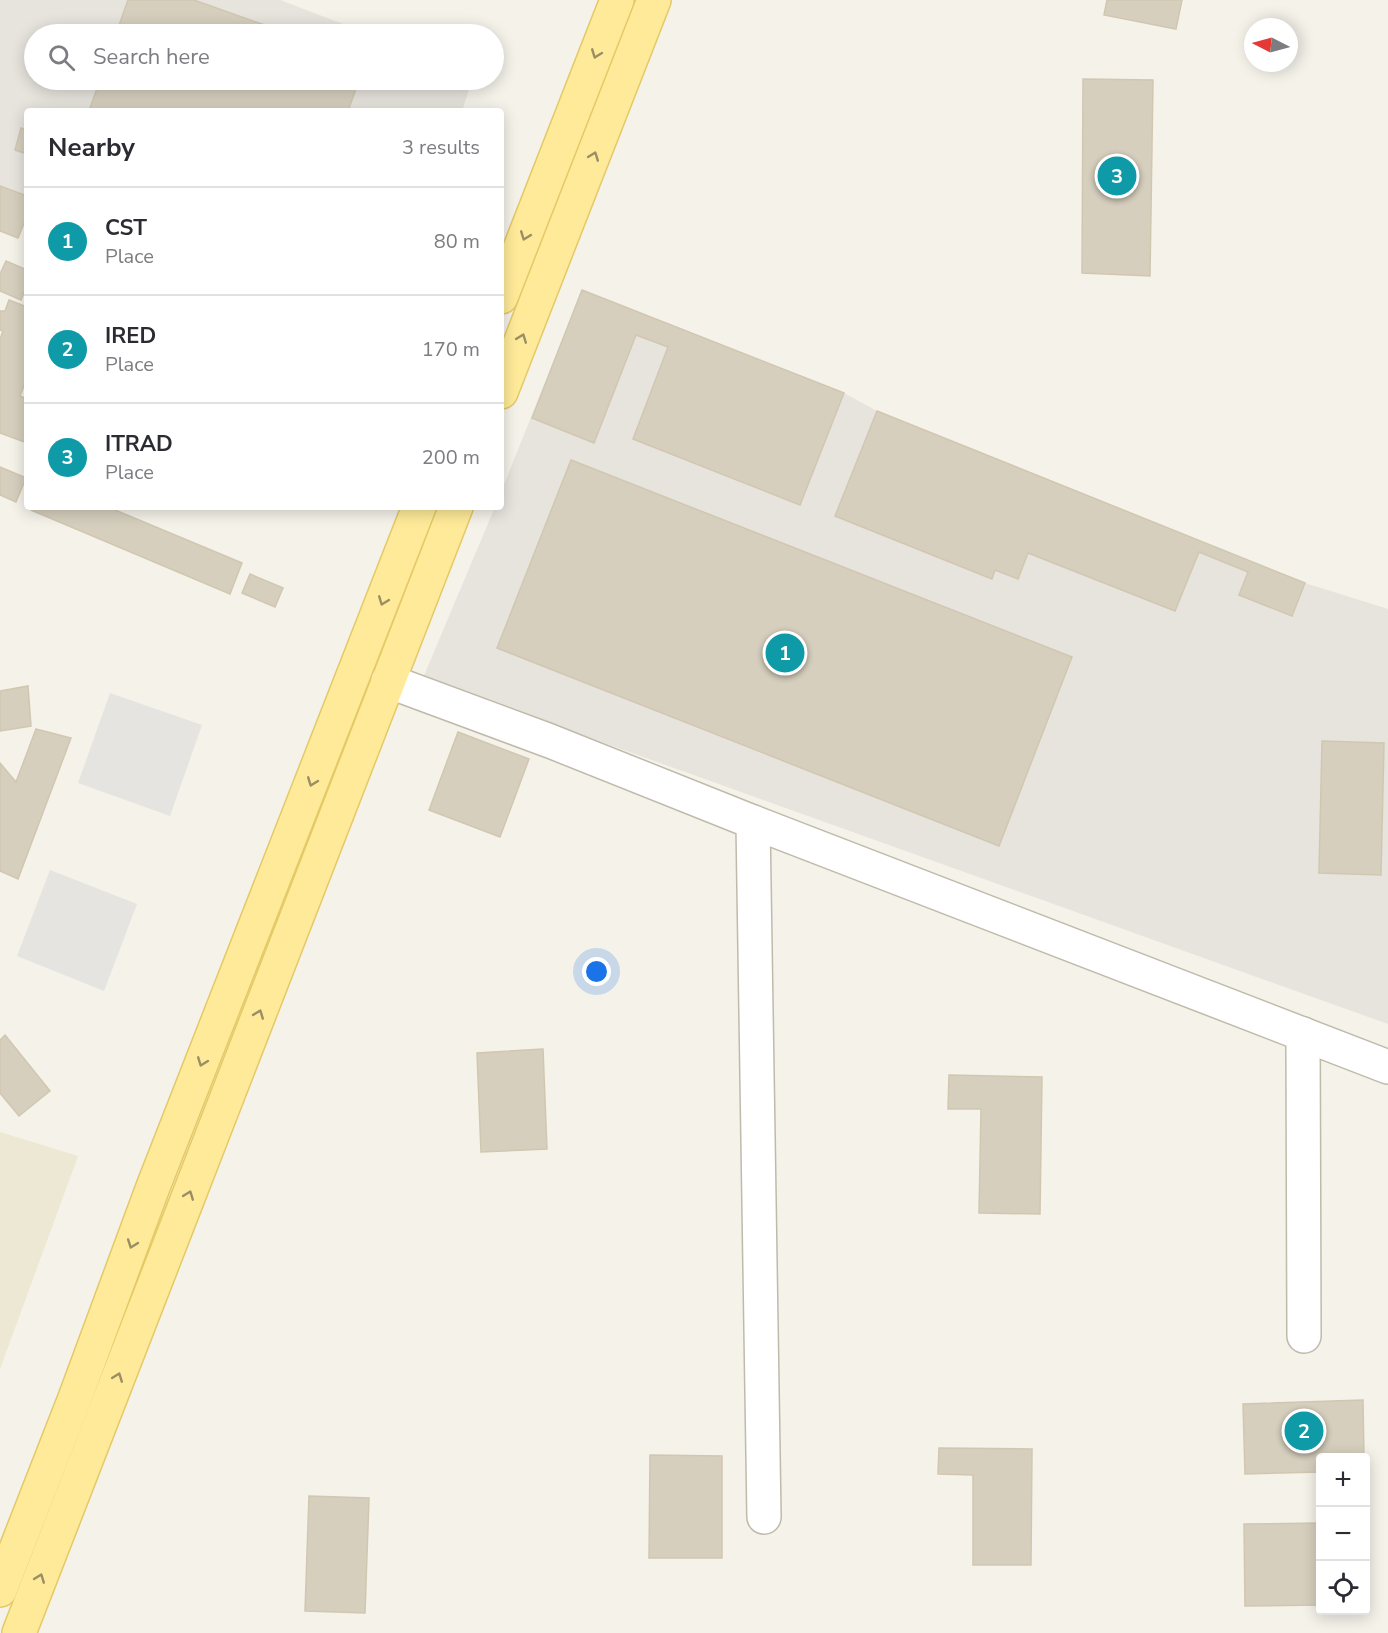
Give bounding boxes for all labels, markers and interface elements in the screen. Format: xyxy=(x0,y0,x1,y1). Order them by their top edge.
north arrow xyxy=(1244,18,1298,72)
search box xyxy=(24,24,504,90)
icon: search xyxy=(45,41,78,74)
text: Search here xyxy=(93,42,210,72)
one-way arrow xyxy=(591,48,603,59)
text: Nearby xyxy=(48,130,135,165)
text: 3 results xyxy=(402,134,480,161)
one-way arrow xyxy=(587,152,599,163)
pin: 3 xyxy=(1098,154,1136,198)
text: CST xyxy=(105,213,147,243)
text: 1 xyxy=(62,228,74,255)
text: 80 m xyxy=(434,228,480,255)
one-way arrow xyxy=(520,230,532,241)
text: Place xyxy=(105,243,154,270)
text: IRED xyxy=(105,321,156,351)
one-way arrow xyxy=(515,333,528,344)
text: 2 xyxy=(62,336,74,363)
text: 170 m xyxy=(422,336,480,363)
text: Place xyxy=(105,351,154,378)
text: ITRAD xyxy=(105,429,173,459)
text: 3 xyxy=(62,444,74,471)
text: 200 m xyxy=(422,444,480,471)
text: Place xyxy=(105,459,154,486)
one-way arrow xyxy=(378,594,390,605)
pin: 1 xyxy=(766,630,804,676)
one-way arrow xyxy=(306,776,319,787)
your location xyxy=(582,957,611,986)
one-way arrow xyxy=(252,1009,265,1019)
one-way arrow xyxy=(197,1055,209,1066)
one-way arrow xyxy=(182,1191,194,1202)
one-way arrow xyxy=(127,1237,139,1248)
one-way arrow xyxy=(111,1372,124,1383)
pin: 2 xyxy=(1284,1408,1324,1454)
map controls xyxy=(1316,1453,1370,1615)
button: + xyxy=(1316,1453,1370,1507)
button: − xyxy=(1316,1507,1370,1561)
button: locate xyxy=(1316,1561,1370,1615)
one-way arrow xyxy=(33,1574,45,1585)

